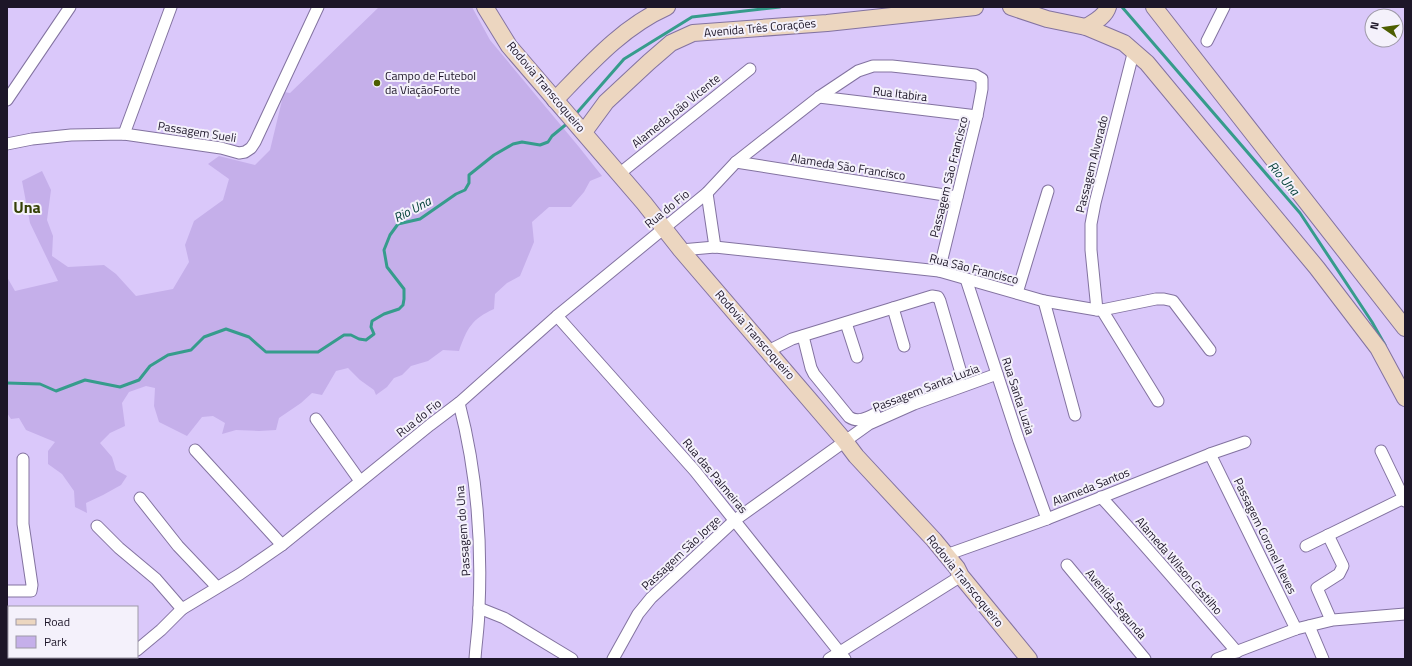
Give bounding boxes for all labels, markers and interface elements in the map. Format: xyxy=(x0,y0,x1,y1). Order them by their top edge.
north arrow xyxy=(1364,8,1404,48)
street label: Avenida Três Corações xyxy=(703,13,817,42)
text: N xyxy=(1366,20,1383,31)
street label: Rodovia Transcoqueiro xyxy=(502,37,590,136)
place label: Campo de Futebol da ViaçãoForte xyxy=(385,66,476,99)
street label: Alameda João Vicente xyxy=(627,69,724,152)
marker: Campo de Futebol da ViaçãoForte xyxy=(372,78,382,88)
street label: Rua Itabira xyxy=(872,81,928,106)
street label: Passagem Alvorado xyxy=(1070,113,1113,215)
street label: Passagem São Francisco xyxy=(924,114,973,239)
street label: Passagem Sueli xyxy=(156,116,238,147)
street label: Alameda São Francisco xyxy=(789,148,907,185)
water label: Rio Una xyxy=(1263,156,1306,201)
street label: Rua do Fio xyxy=(640,185,693,233)
water label: Rio Una xyxy=(390,190,436,227)
district label: Una xyxy=(13,195,41,219)
street label: Rua São Francisco xyxy=(927,248,1021,289)
street label: Rodovia Transcoqueiro xyxy=(711,285,800,384)
street label: Rua Santa Luzia xyxy=(997,355,1040,437)
street label: Passagem Santa Luzia xyxy=(870,358,982,417)
street label: Rua do Fio xyxy=(392,394,445,441)
street label: Rua das Palmeiras xyxy=(678,434,753,518)
street label: Alameda Santos xyxy=(1049,462,1133,511)
street label: Passagem Coronel Neves xyxy=(1229,474,1302,598)
street label: Passagem do Una xyxy=(450,485,475,577)
street label: Passagem São Jorge xyxy=(637,511,725,595)
street label: Alameda Wilson Castilho xyxy=(1131,512,1227,619)
street label: Rodovia Transcoqueiro xyxy=(922,530,1009,631)
street label: Avenida Segunda xyxy=(1081,564,1152,643)
legend xyxy=(8,606,138,658)
text: Road xyxy=(44,612,70,631)
text: Park xyxy=(44,632,67,651)

